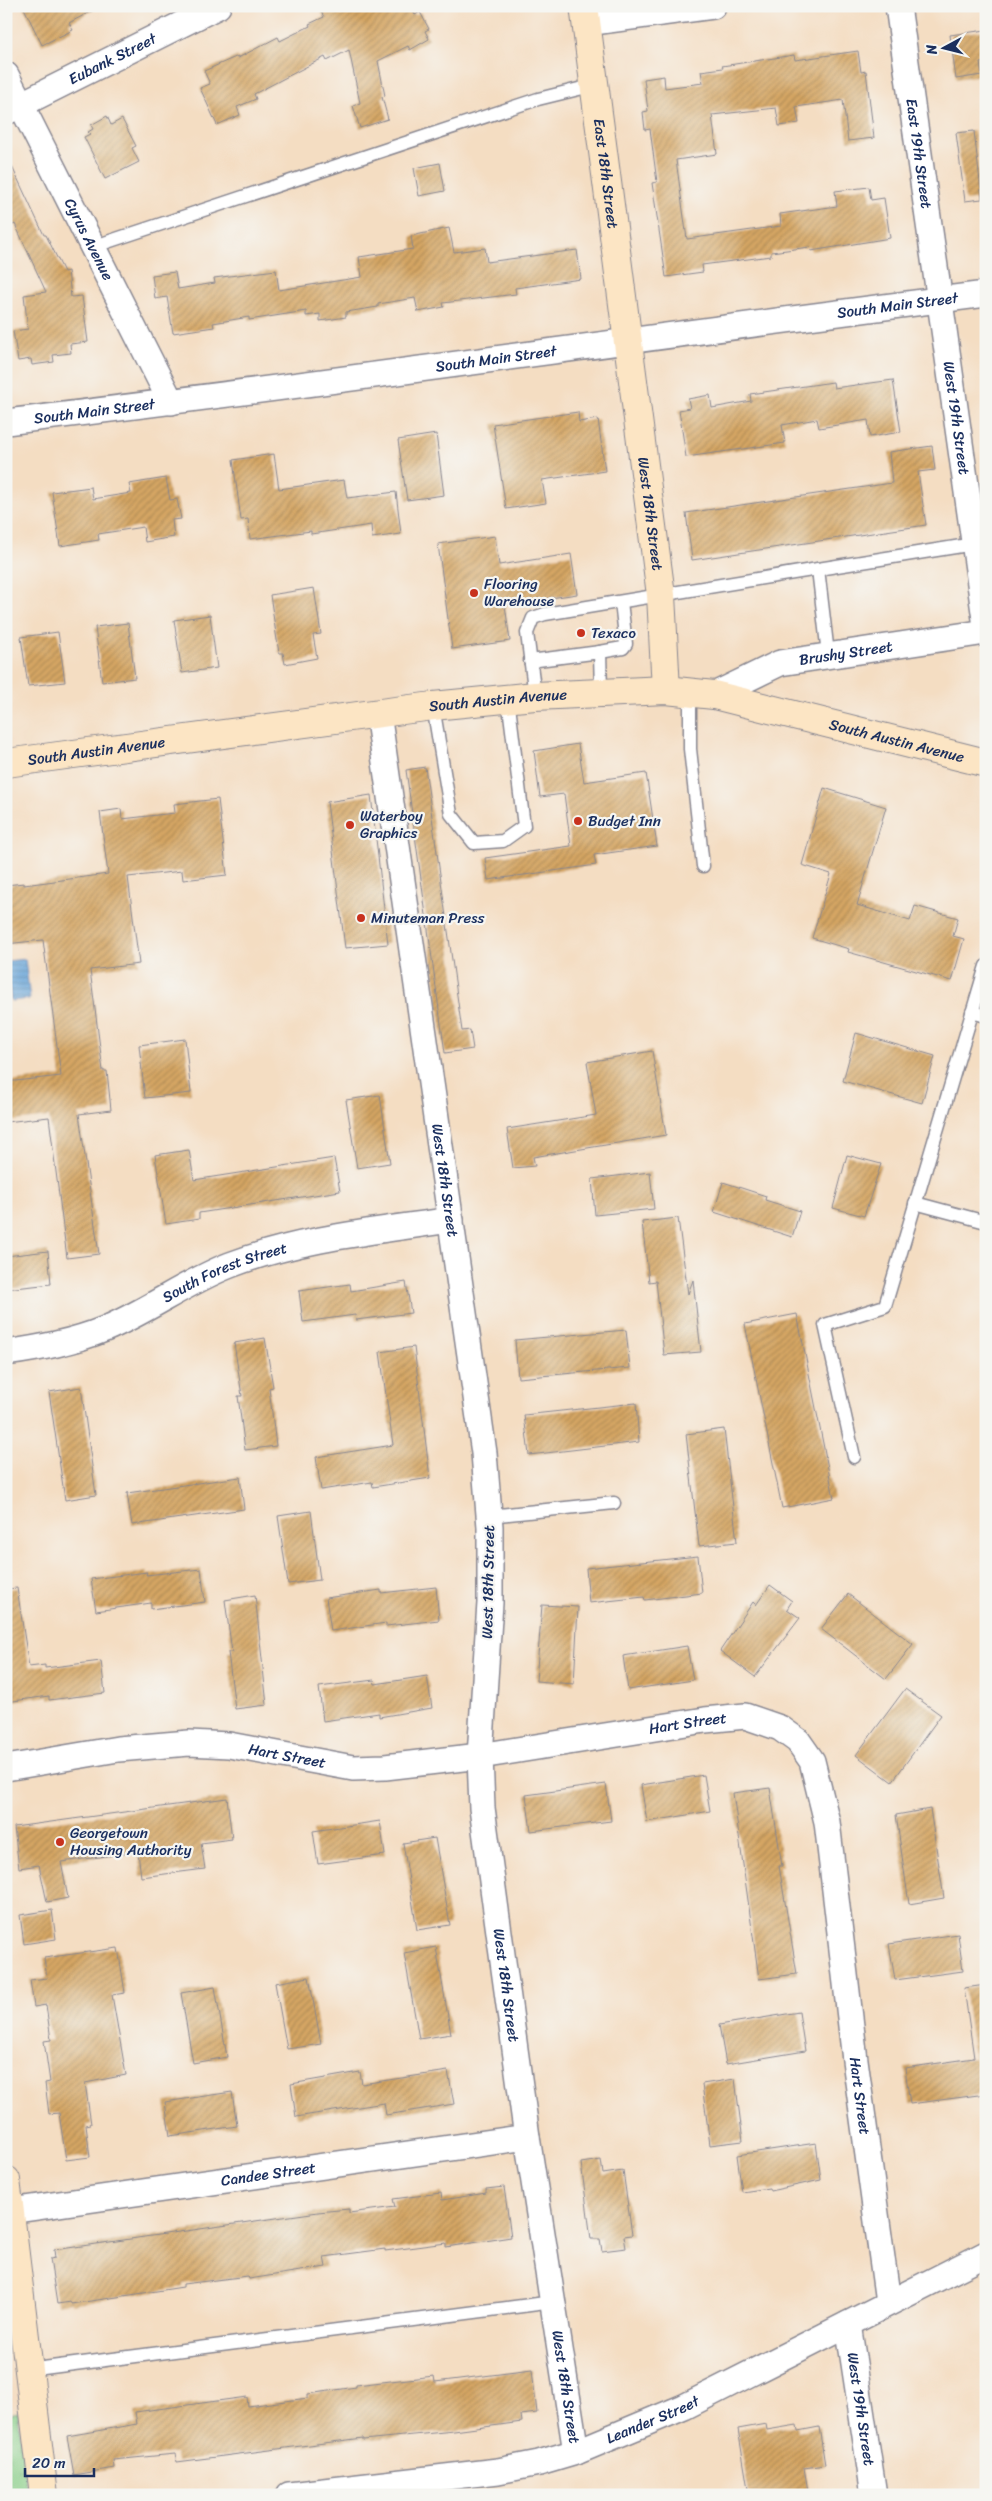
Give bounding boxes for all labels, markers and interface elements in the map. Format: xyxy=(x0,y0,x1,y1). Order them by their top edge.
north arrow xyxy=(920,22,970,72)
street label: Eubank Street xyxy=(64,25,162,92)
text: N xyxy=(919,43,945,57)
street label: East 19th Street xyxy=(898,97,940,211)
street label: East 18th Street xyxy=(586,117,626,231)
street label: Cyrus Avenue xyxy=(57,193,121,285)
street label: South Main Street xyxy=(835,285,960,326)
street label: South Main Street xyxy=(434,338,559,380)
street label: West 19th Street xyxy=(936,359,977,477)
street label: South Main Street xyxy=(32,391,157,432)
street label: West 18th Street xyxy=(630,455,671,572)
place label: Flooring Warehouse xyxy=(484,571,554,614)
marker: Flooring Warehouse xyxy=(468,587,480,599)
place label: Texaco xyxy=(591,620,636,646)
marker: Texaco xyxy=(575,627,587,639)
street label: Brushy Street xyxy=(797,633,895,673)
street label: South Austin Avenue xyxy=(428,682,568,719)
street label: South Austin Avenue xyxy=(826,711,967,770)
street label: South Austin Avenue xyxy=(26,729,167,773)
place label: Waterboy Graphics xyxy=(360,803,423,846)
place label: Budget Inn xyxy=(588,808,661,834)
marker: Budget Inn xyxy=(572,815,584,827)
marker: Waterboy Graphics xyxy=(344,819,356,831)
place label: Minuteman Press xyxy=(371,905,484,931)
marker: Minuteman Press xyxy=(355,912,367,924)
street label: West 18th Street xyxy=(424,1122,466,1239)
street label: South Forest Street xyxy=(157,1235,290,1310)
street label: West 18th Street xyxy=(474,1524,502,1639)
street label: Hart Street xyxy=(647,1705,728,1742)
street label: Hart Street xyxy=(246,1736,328,1776)
place label: Georgetown Housing Authority xyxy=(70,1820,192,1863)
marker: Georgetown Housing Authority xyxy=(54,1836,66,1848)
street label: West 18th Street xyxy=(486,1927,527,2044)
street label: Hart Street xyxy=(842,2055,878,2137)
street label: Candee Street xyxy=(219,2154,318,2194)
street label: West 18th Street xyxy=(544,2328,588,2446)
street label: West 19th Street xyxy=(839,2351,882,2468)
street label: Leander Street xyxy=(602,2388,705,2451)
scale bar xyxy=(25,2446,94,2478)
text: 20 m xyxy=(32,2450,66,2476)

